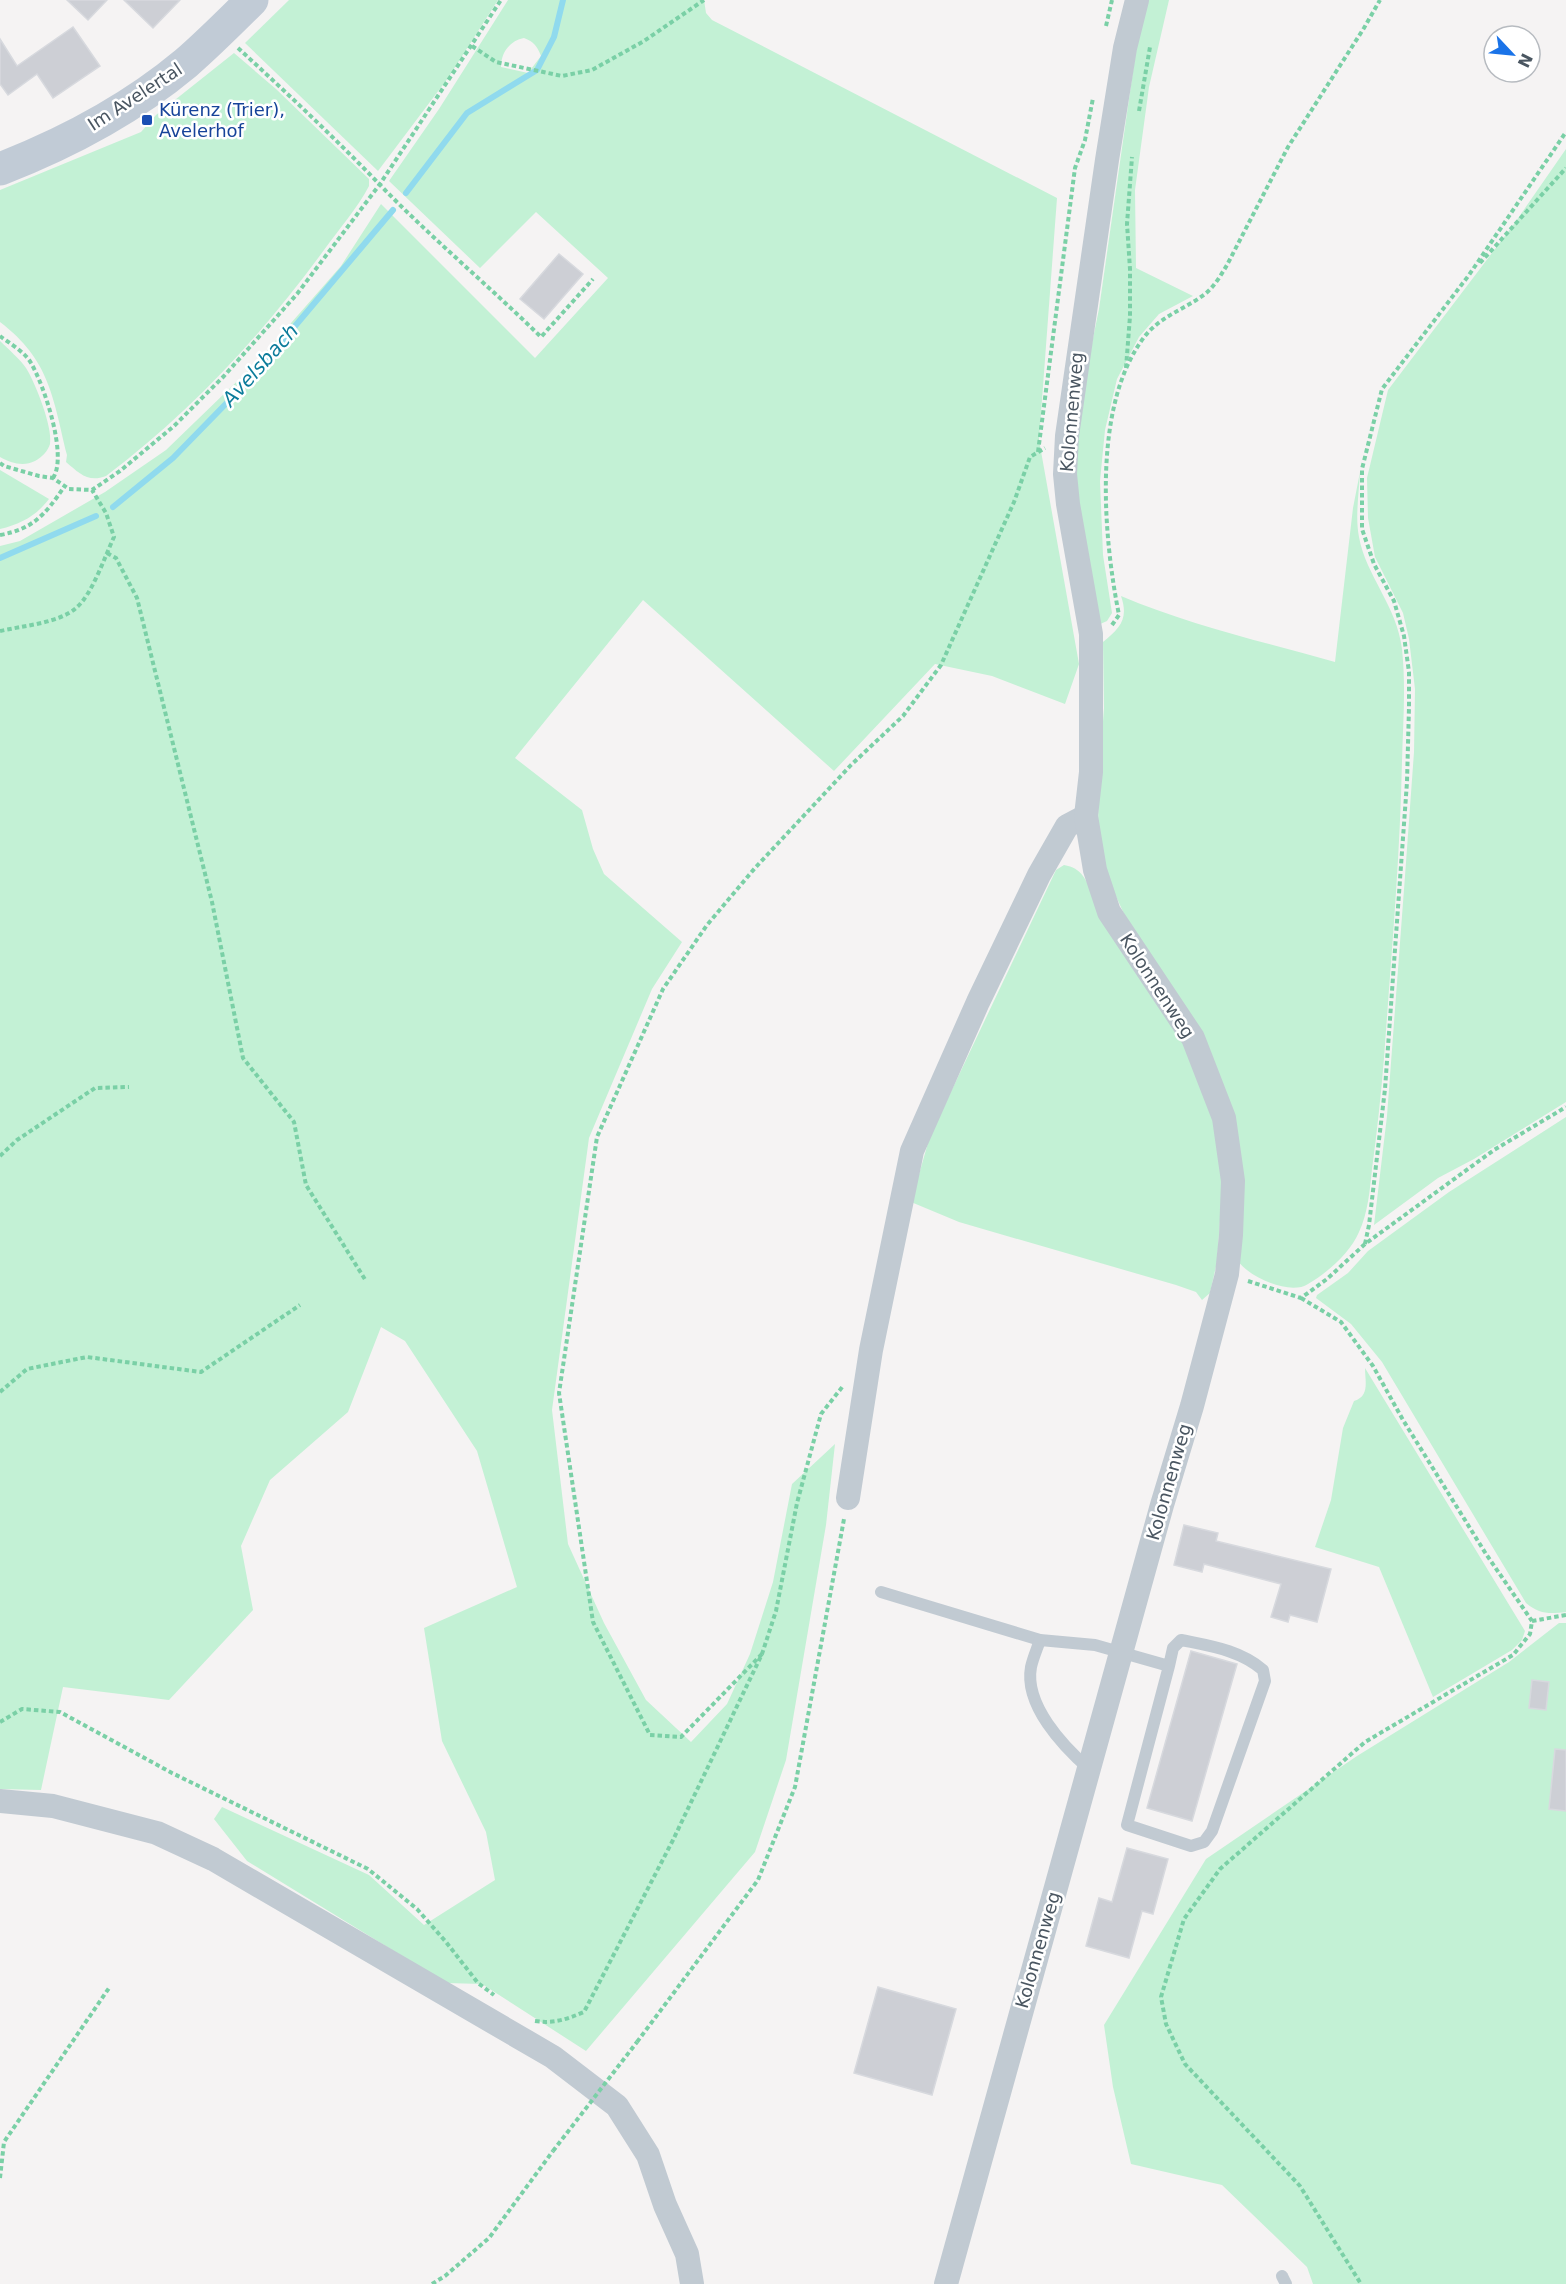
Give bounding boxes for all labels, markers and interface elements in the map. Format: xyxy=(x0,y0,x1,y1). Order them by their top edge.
north arrow xyxy=(1482,24,1542,84)
text: N xyxy=(1514,50,1537,71)
street label: Im Avelertal xyxy=(84,58,186,135)
place label: Kürenz (Trier), Avelerhof xyxy=(159,99,285,141)
marker: Kürenz (Trier), Avelerhof xyxy=(140,113,154,127)
water label: Avelsbach xyxy=(215,319,303,413)
street label: Kolonnenweg xyxy=(1056,351,1087,473)
street label: Kolonnenweg xyxy=(1116,929,1199,1042)
street label: Kolonnenweg xyxy=(1142,1421,1195,1543)
street label: Kolonnenweg xyxy=(1011,1889,1064,2011)

